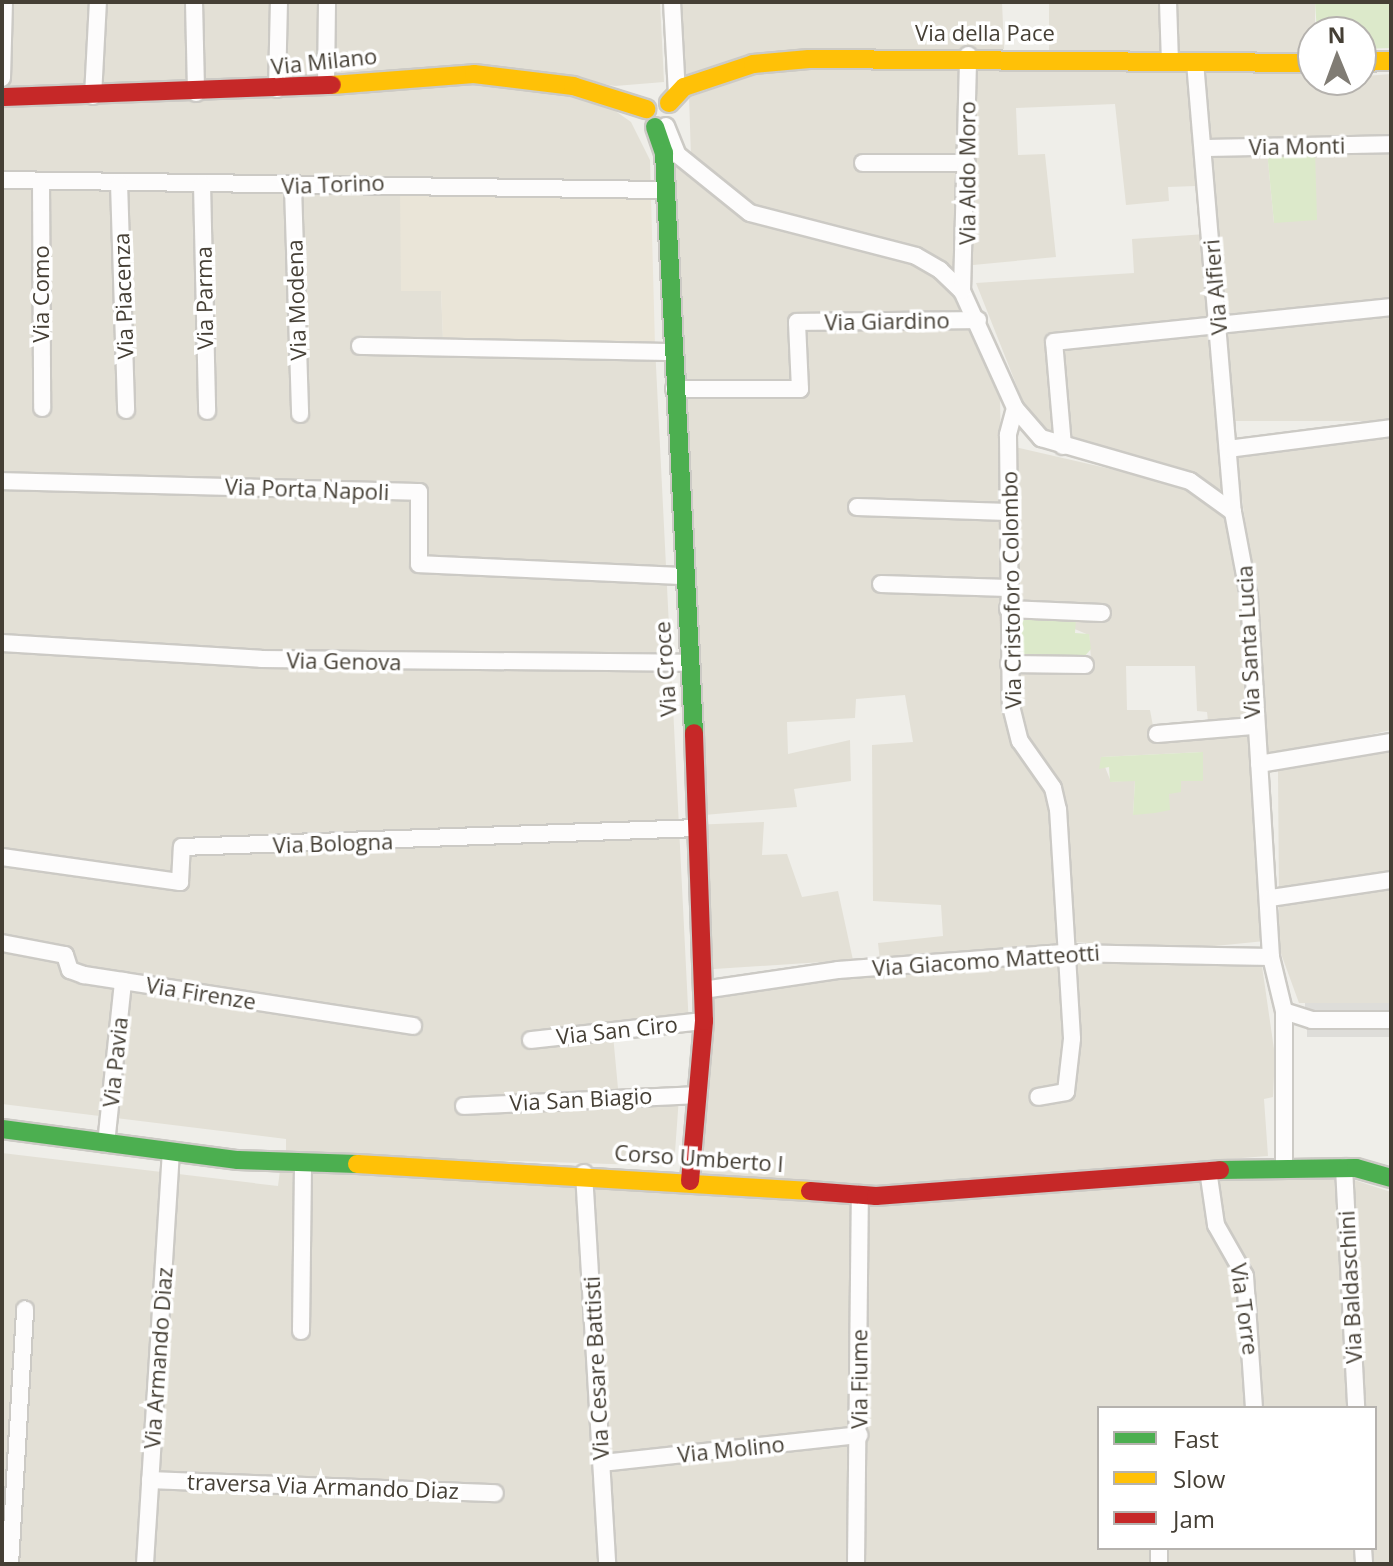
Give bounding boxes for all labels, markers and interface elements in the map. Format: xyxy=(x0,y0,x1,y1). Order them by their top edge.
north arrow xyxy=(1297,16,1377,96)
text: N xyxy=(1327,19,1346,49)
street label: Via della Pace xyxy=(915,20,1055,46)
street label: Via Milano xyxy=(270,42,378,80)
street label: Via Aldo Moro xyxy=(954,101,980,245)
street label: Via Monti xyxy=(1249,132,1345,160)
street label: Via Torino xyxy=(281,169,385,199)
street label: Via Piacenza xyxy=(108,232,138,360)
street label: Via Alfieri xyxy=(1198,238,1232,336)
street label: Via Modena xyxy=(281,239,311,361)
street label: Via Como xyxy=(28,245,54,343)
street label: Via Parma xyxy=(190,246,218,350)
street label: Via Giardino xyxy=(824,307,950,335)
street label: Via Cristoforo Colombo xyxy=(996,471,1026,709)
street label: Via Porta Napoli xyxy=(224,473,390,505)
street label: Via Santa Lucia xyxy=(1231,565,1265,719)
street label: Via Croce xyxy=(648,620,682,718)
street label: Via Genova xyxy=(286,647,402,675)
street label: Via Bologna xyxy=(272,828,394,858)
street label: Via Giacomo Matteotti xyxy=(871,939,1101,981)
street label: Via Firenze xyxy=(144,971,258,1015)
street label: Via San Ciro xyxy=(555,1011,679,1049)
street label: Via Pavia xyxy=(97,1015,133,1109)
street label: Via San Biagio xyxy=(509,1082,653,1116)
street label: Corso Umberto I xyxy=(613,1139,785,1177)
street label: Via Baldaschini xyxy=(1333,1210,1367,1364)
street label: Via Torre xyxy=(1226,1261,1264,1357)
street label: Via Armando Diaz xyxy=(138,1266,178,1450)
street label: Via Cesare Battisti xyxy=(578,1275,614,1461)
street label: Via Fiume xyxy=(846,1329,872,1429)
legend xyxy=(1097,1406,1377,1550)
text: Fast xyxy=(1173,1422,1219,1455)
street label: Via Molino xyxy=(676,1430,786,1468)
text: Slow xyxy=(1173,1462,1225,1495)
street label: traversa Via Armando Diaz xyxy=(187,1468,459,1504)
text: Jam xyxy=(1173,1502,1215,1535)

